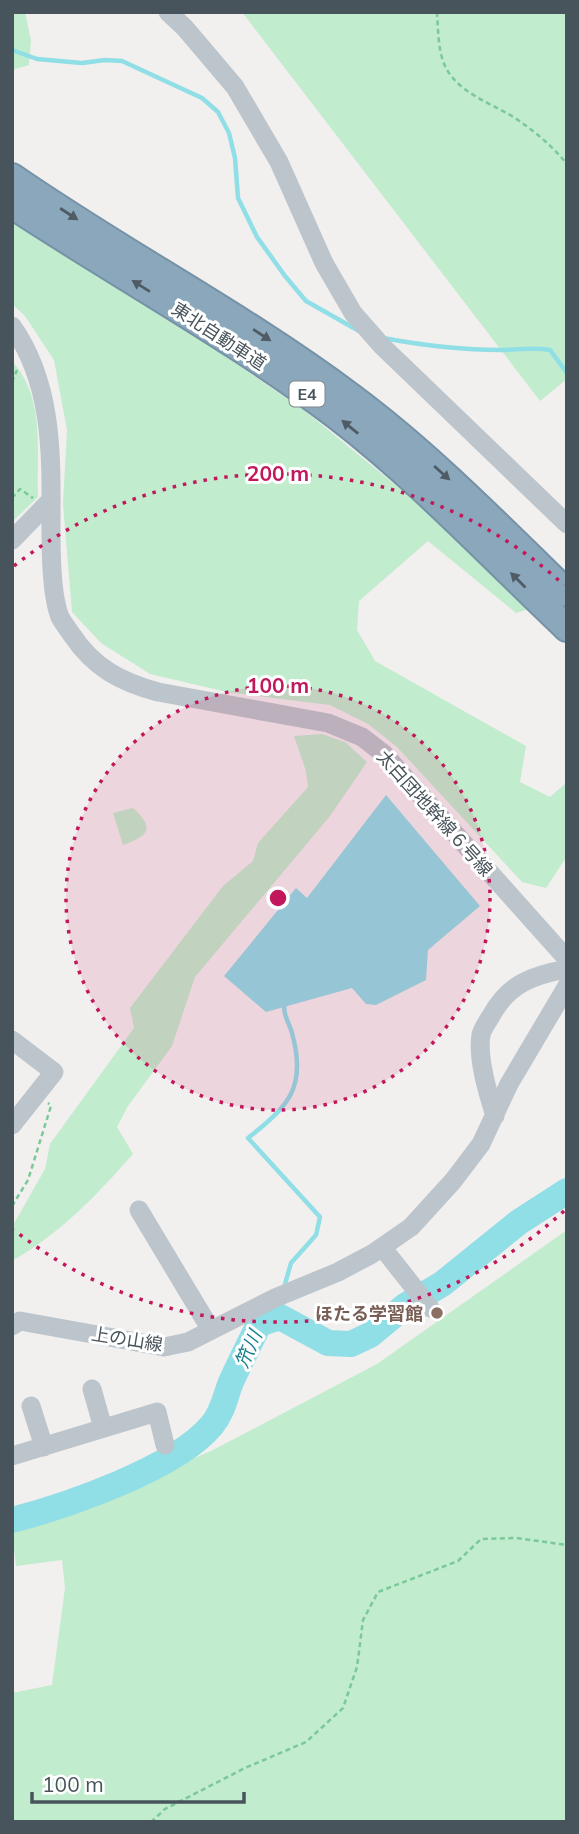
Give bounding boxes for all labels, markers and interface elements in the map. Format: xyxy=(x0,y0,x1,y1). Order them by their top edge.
one-way arrow xyxy=(60,207,79,220)
one-way arrow xyxy=(131,280,150,293)
street label: 東北自動車道 xyxy=(167,297,271,375)
one-way arrow xyxy=(253,328,271,342)
road number: E4 xyxy=(290,382,324,406)
one-way arrow xyxy=(341,420,358,435)
text: 200 m xyxy=(247,460,309,486)
one-way arrow xyxy=(434,465,451,480)
one-way arrow xyxy=(510,572,527,588)
text: 100 m xyxy=(247,672,309,698)
street label: 太白団地幹線６号線 xyxy=(372,745,498,881)
centre of rings xyxy=(266,886,290,910)
place label: ほたる学習館 xyxy=(315,1302,423,1325)
marker: ほたる学習館 xyxy=(429,1305,445,1321)
street label: 上の山線 xyxy=(90,1322,164,1356)
water label: 笊川 xyxy=(229,1325,268,1371)
scale bar xyxy=(32,1760,243,1804)
text: 100 m xyxy=(42,1771,104,1797)

